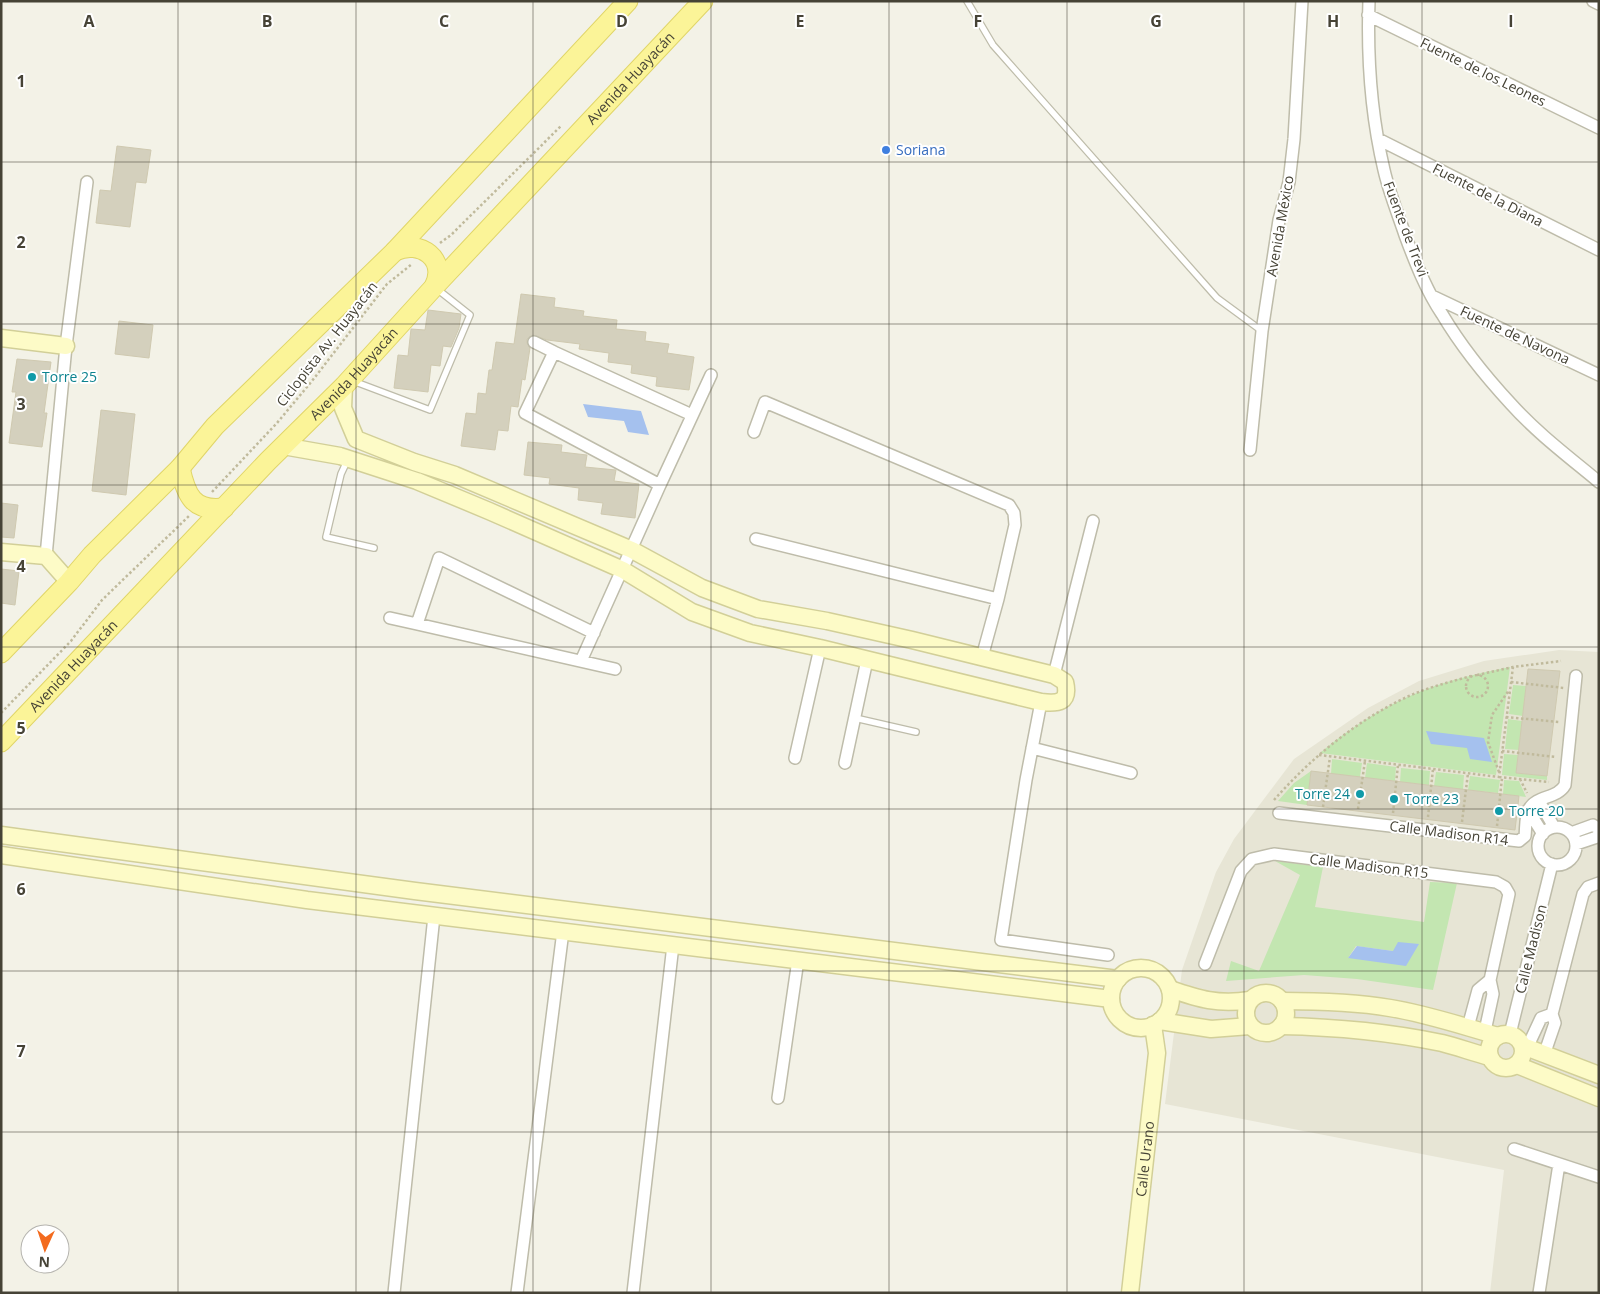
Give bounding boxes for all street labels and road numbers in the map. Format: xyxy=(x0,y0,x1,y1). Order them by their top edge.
street label: Avenida Huayacán xyxy=(582,27,678,128)
street label: Fuente de los Leones xyxy=(1417,33,1550,110)
street label: Fuente de la Diana xyxy=(1430,158,1547,231)
street label: Avenida México xyxy=(1261,174,1298,278)
street label: Fuente de Trevi xyxy=(1380,178,1433,279)
street label: Ciclopista Av. Huayacán xyxy=(272,277,381,410)
street label: Fuente de Navona xyxy=(1457,301,1573,368)
street label: Avenida Huayacán xyxy=(305,323,402,424)
street label: Avenida Huayacán xyxy=(25,615,121,716)
street label: Calle Madison R14 xyxy=(1389,816,1510,849)
street label: Calle Madison R15 xyxy=(1309,849,1430,882)
street label: Calle Madison xyxy=(1510,902,1551,995)
street label: Calle Urano xyxy=(1131,1120,1158,1198)

